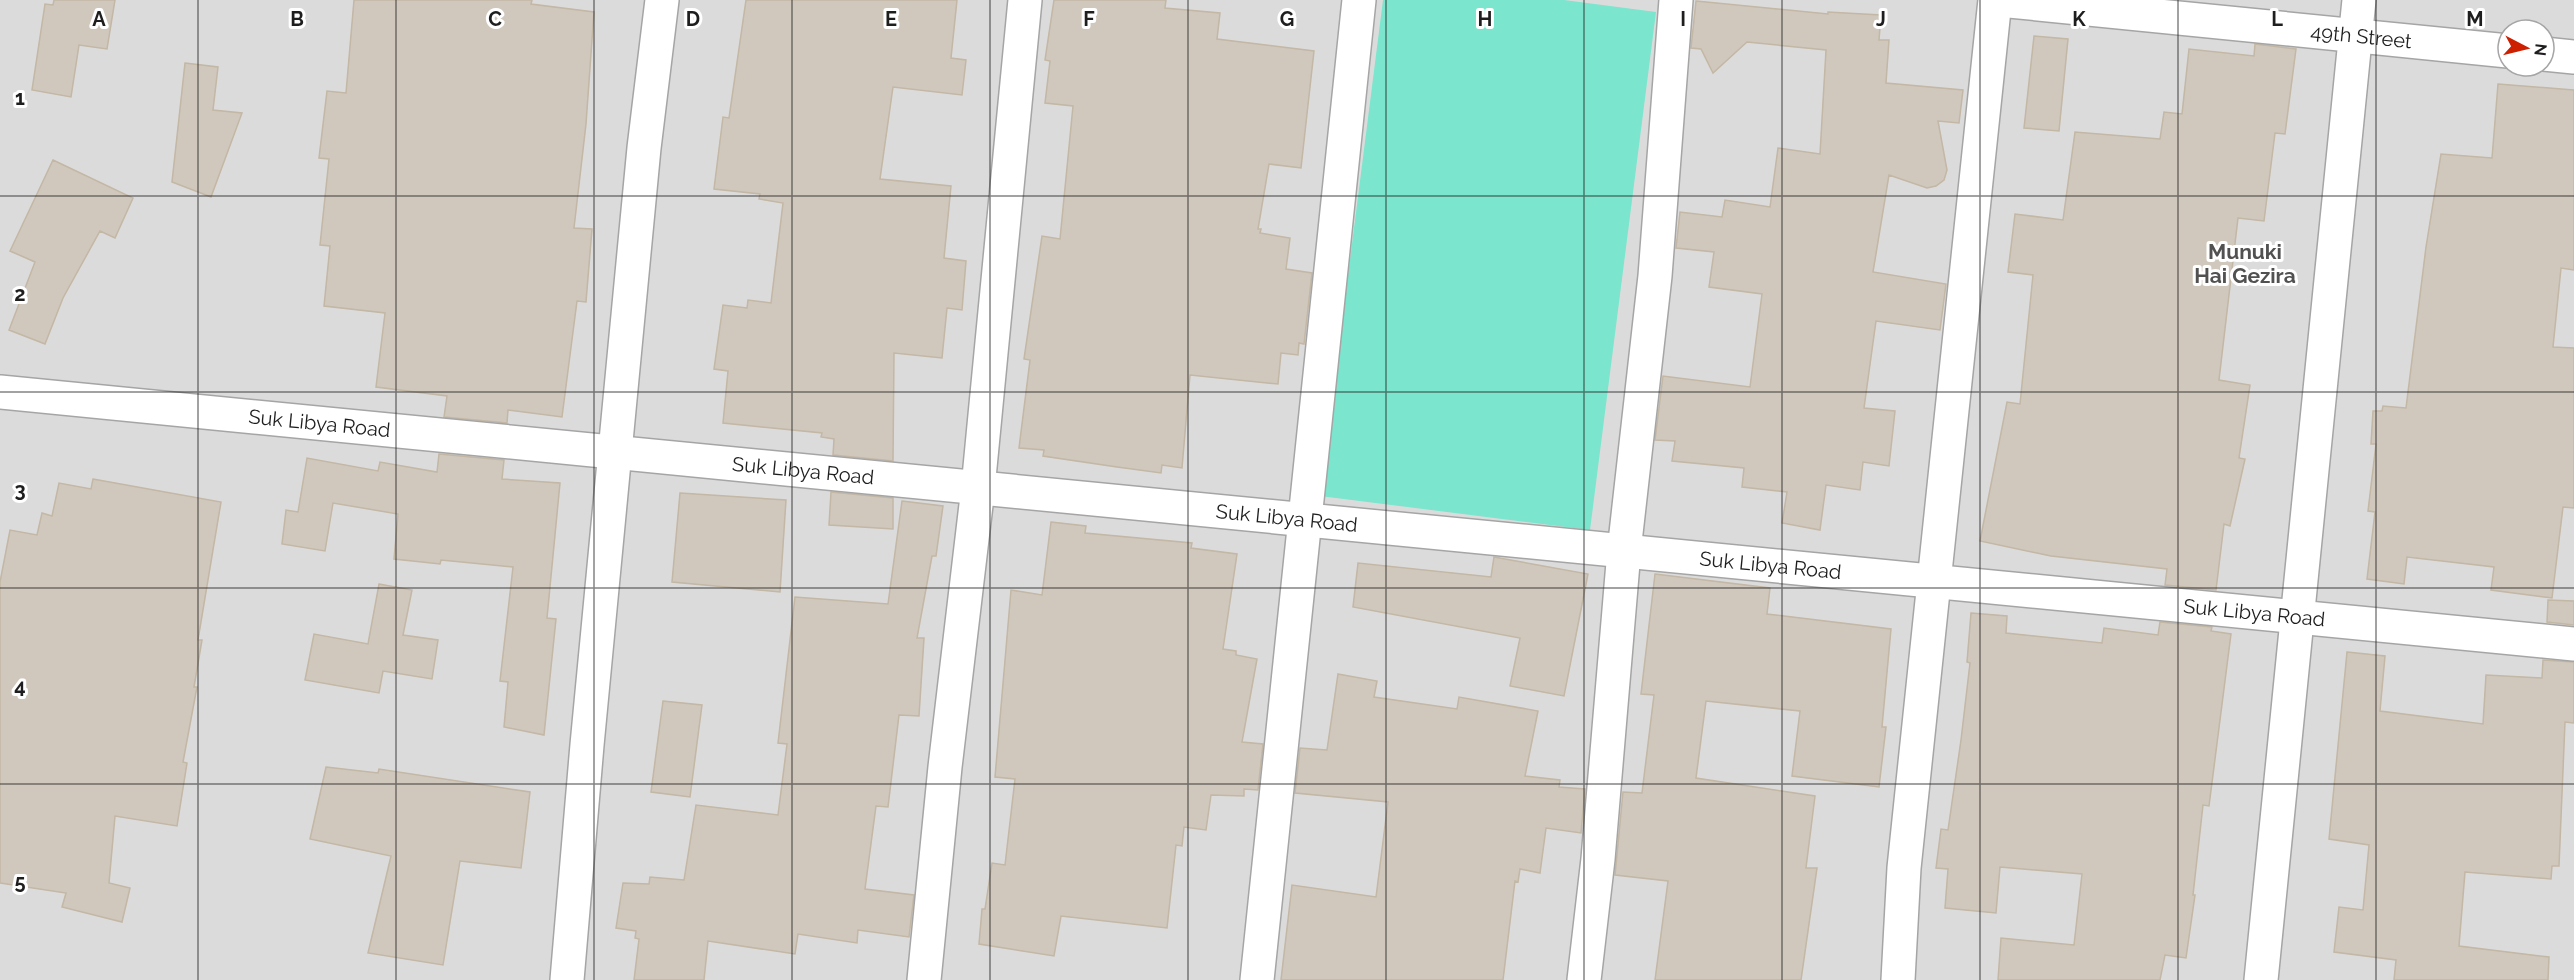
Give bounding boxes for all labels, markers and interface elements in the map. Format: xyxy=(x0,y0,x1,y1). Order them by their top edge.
text: A xyxy=(92,7,106,31)
text: B xyxy=(290,7,304,31)
text: C xyxy=(488,7,502,31)
text: D xyxy=(686,7,700,31)
text: E xyxy=(885,7,897,31)
text: F xyxy=(1083,7,1095,31)
text: G xyxy=(1280,7,1294,31)
text: H xyxy=(1478,7,1492,31)
text: I xyxy=(1680,7,1686,31)
text: J xyxy=(1876,7,1886,31)
text: K xyxy=(2072,7,2086,31)
text: L xyxy=(2271,7,2283,31)
text: M xyxy=(2466,7,2484,31)
north arrow xyxy=(2496,18,2556,78)
street label: 49th Street xyxy=(2309,19,2413,53)
text: N xyxy=(2530,43,2551,57)
text: 1 xyxy=(15,86,25,110)
district label: Munuki Hai Gezira xyxy=(2194,239,2296,288)
text: 2 xyxy=(14,282,26,306)
street label: Suk Libya Road xyxy=(247,404,391,442)
street label: Suk Libya Road xyxy=(731,452,875,490)
text: 3 xyxy=(14,478,26,502)
street label: Suk Libya Road xyxy=(1215,499,1359,537)
street label: Suk Libya Road xyxy=(1699,546,1843,584)
street label: Suk Libya Road xyxy=(2182,594,2326,632)
text: 4 xyxy=(14,674,26,698)
text: 5 xyxy=(14,870,26,894)

